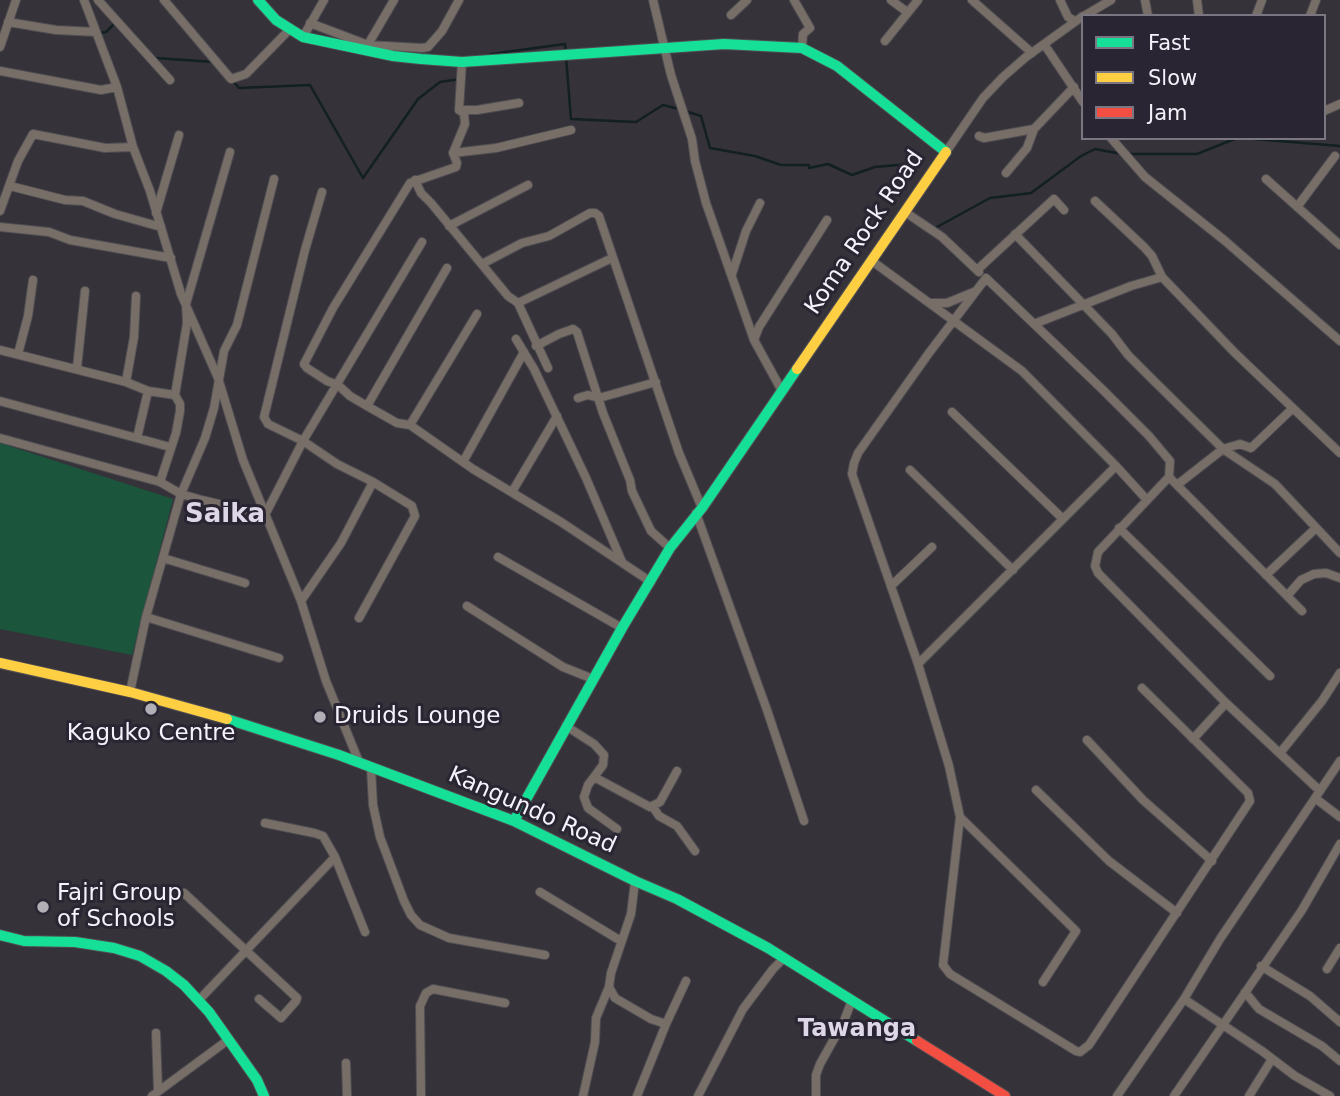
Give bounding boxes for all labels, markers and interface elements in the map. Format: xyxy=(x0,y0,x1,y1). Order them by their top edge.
legend xyxy=(1081,14,1326,140)
text: Fast xyxy=(1148,31,1190,55)
text: Slow xyxy=(1148,66,1197,90)
text: Jam xyxy=(1148,101,1188,125)
street label: Koma Rock Road xyxy=(800,146,930,320)
district label: Saika xyxy=(185,499,265,531)
marker: Kaguko Centre xyxy=(143,701,159,717)
place label: Druids Lounge xyxy=(334,703,500,731)
marker: Druids Lounge xyxy=(312,709,328,725)
place label: Kaguko Centre xyxy=(67,720,235,748)
street label: Kangundo Road xyxy=(444,762,620,860)
place label: Fajri Group of Schools xyxy=(57,880,182,934)
marker: Fajri Group of Schools xyxy=(35,899,51,915)
district label: Tawanga xyxy=(798,1016,916,1044)

